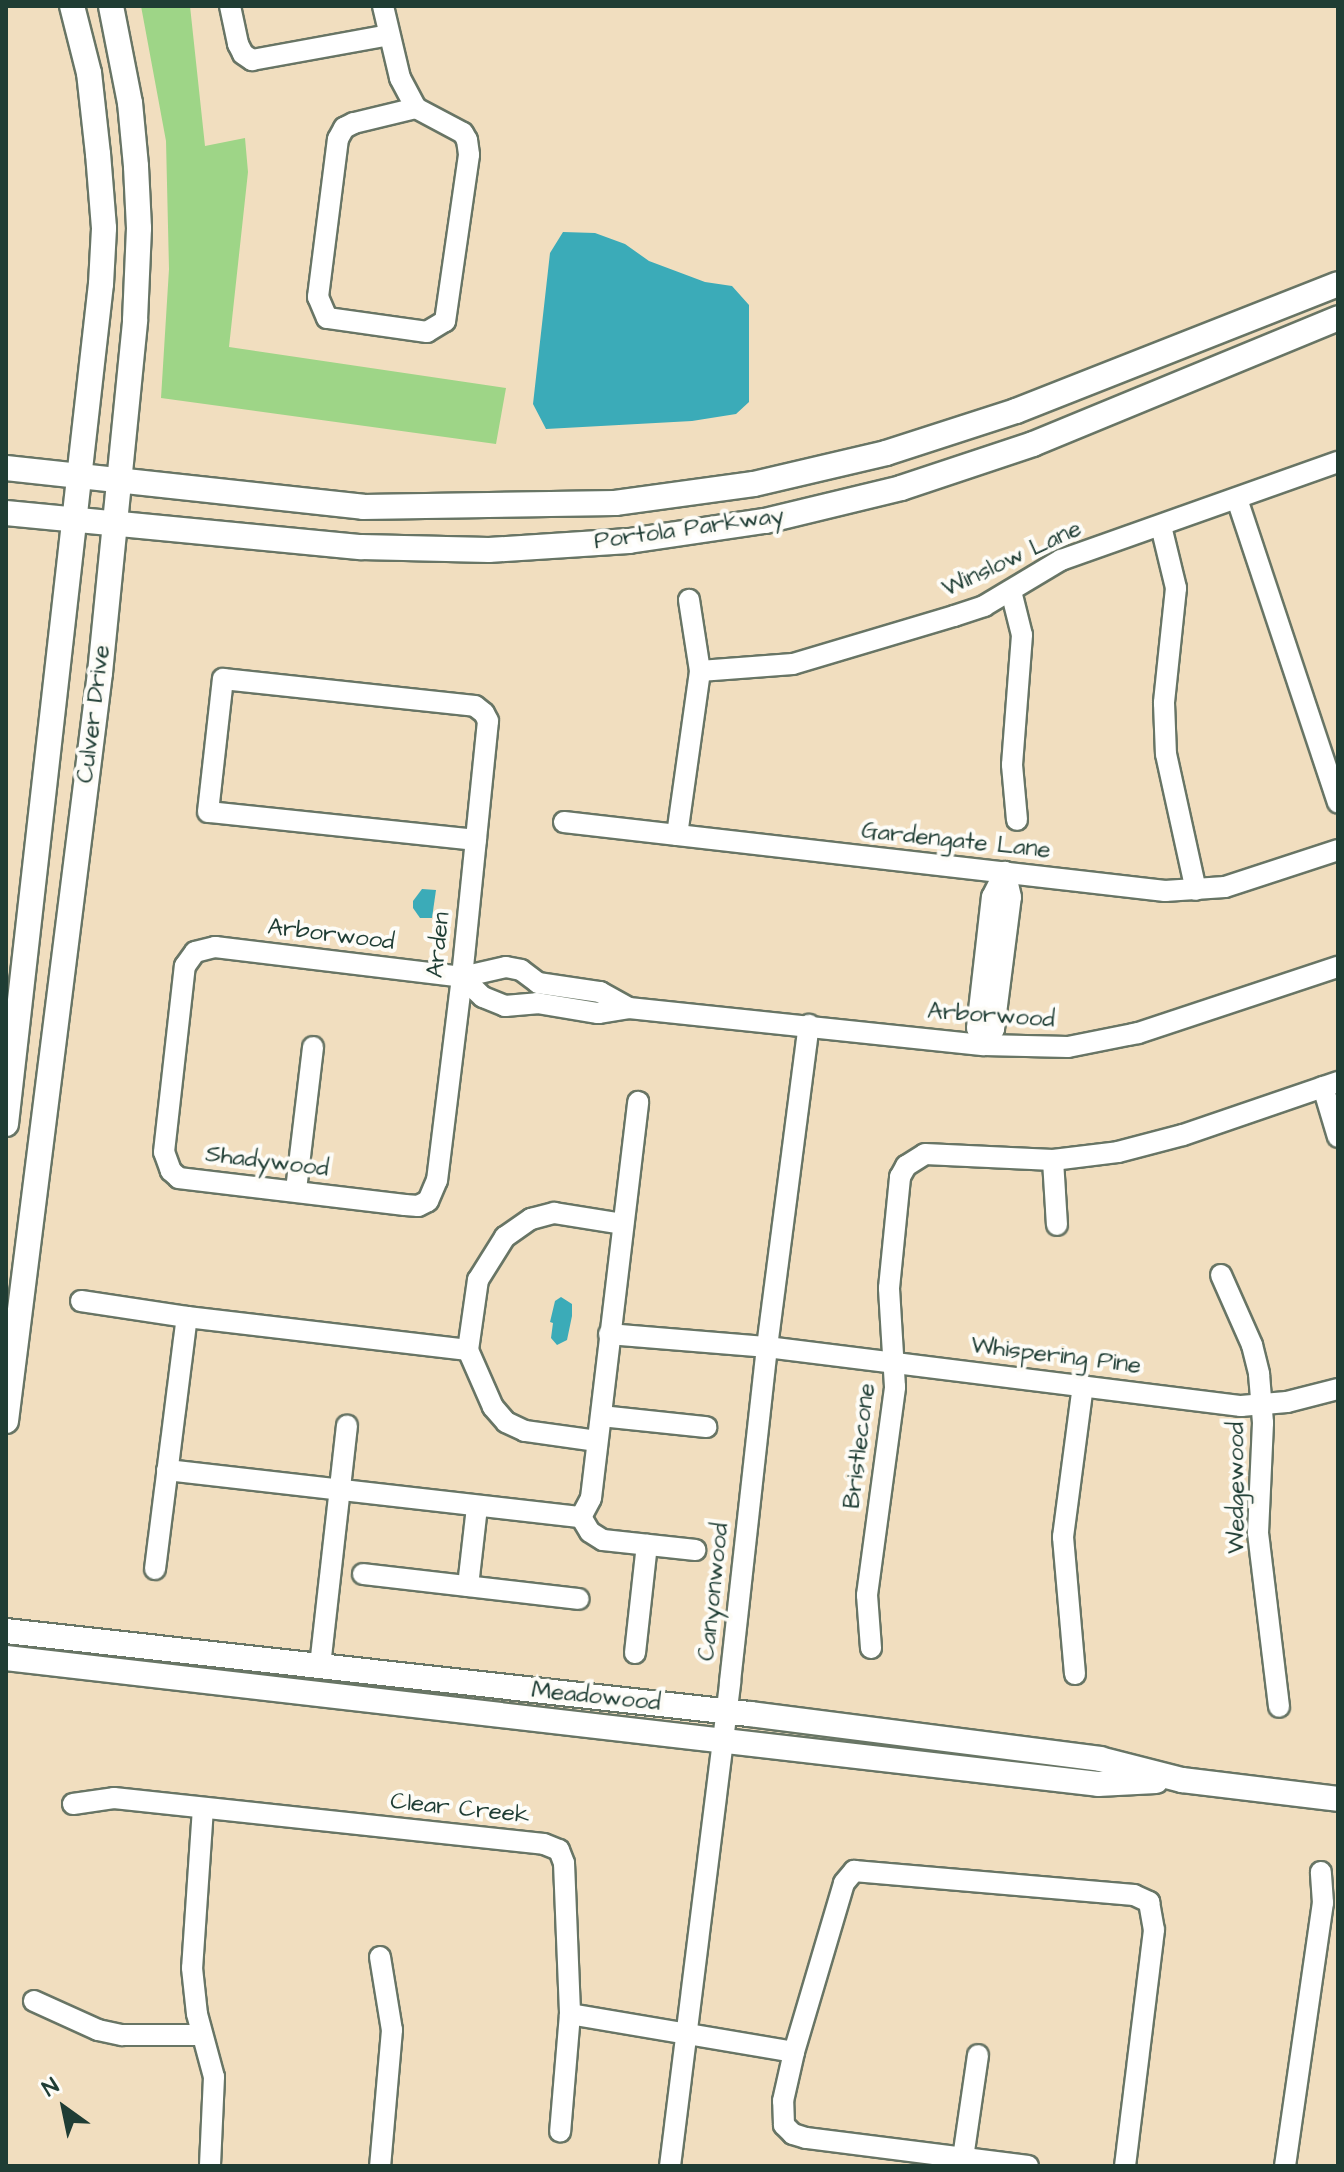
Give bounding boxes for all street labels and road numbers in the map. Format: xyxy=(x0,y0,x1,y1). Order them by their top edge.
street label: Portola Parkway xyxy=(592,501,786,557)
street label: Winslow Lane xyxy=(938,514,1086,604)
street label: Culver Drive xyxy=(71,643,117,785)
street label: Gardengate Lane xyxy=(860,817,1052,865)
street label: Arden xyxy=(421,911,457,979)
street label: Arborwood xyxy=(266,913,396,957)
street label: Arborwood xyxy=(926,997,1056,1035)
street label: Shadywood xyxy=(204,1140,330,1184)
street label: Whispering Pine xyxy=(969,1331,1143,1381)
street label: Bristlecone xyxy=(838,1382,882,1510)
street label: Wedgewood xyxy=(1223,1422,1251,1554)
street label: Canyonwood xyxy=(692,1522,736,1662)
street label: Meadowood xyxy=(530,1676,662,1718)
street label: Clear Creek xyxy=(389,1787,531,1831)

